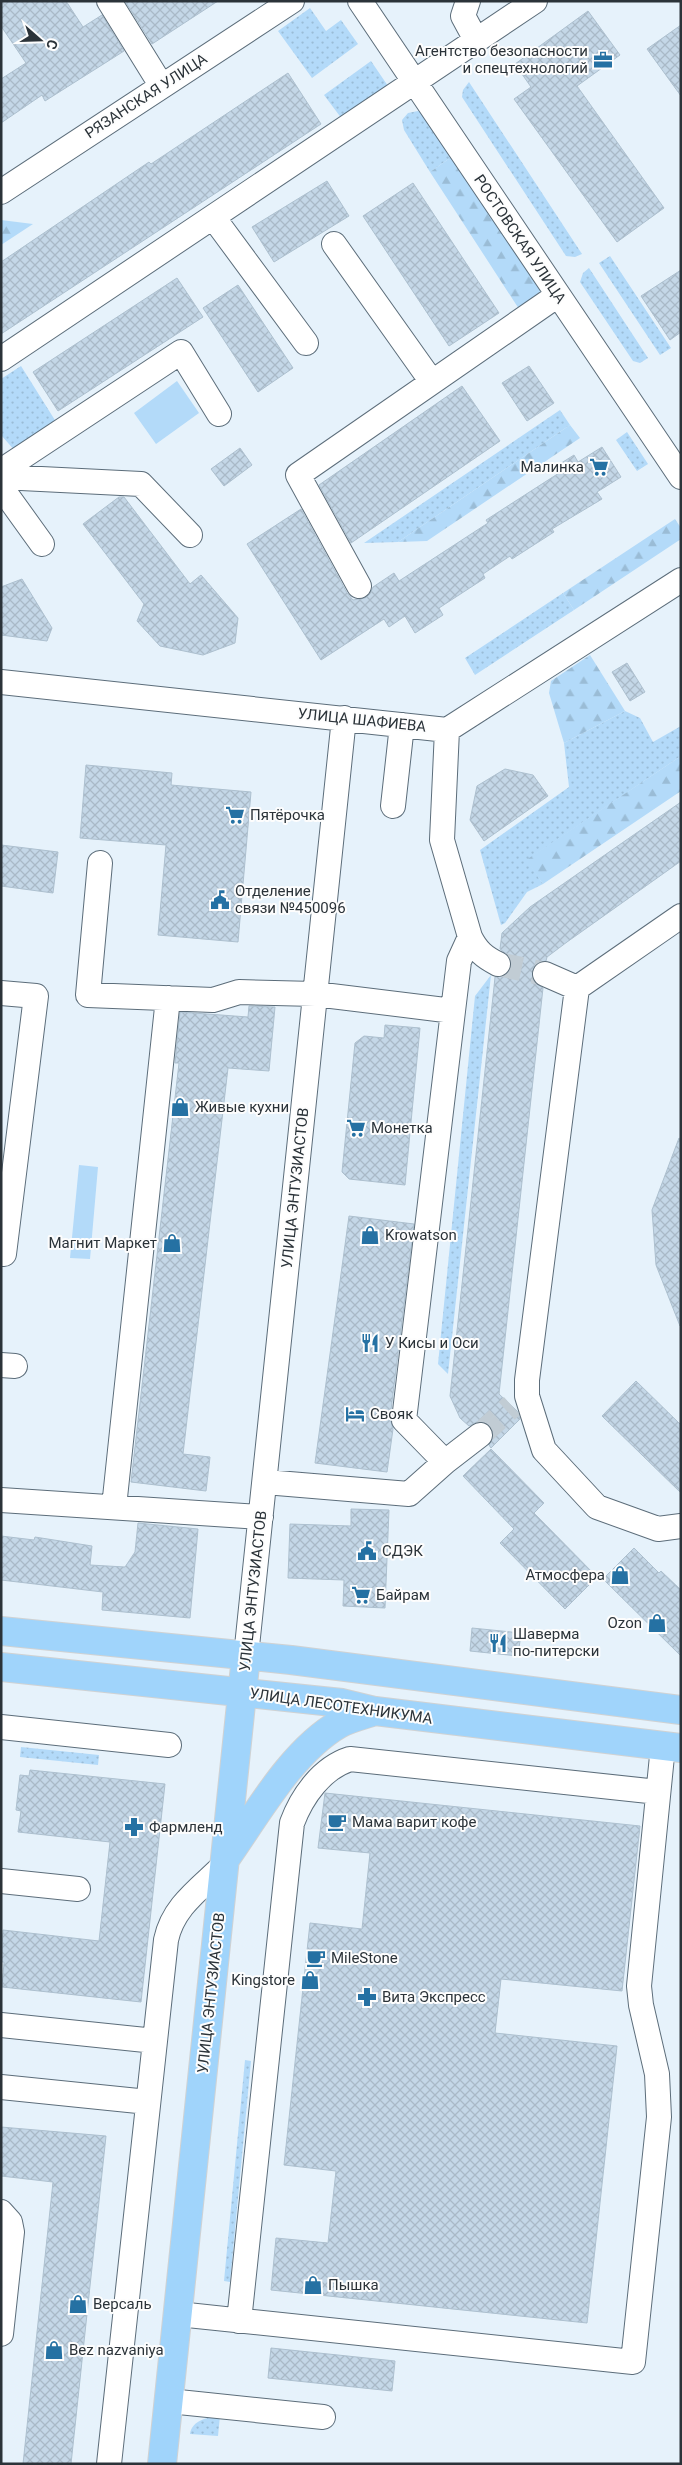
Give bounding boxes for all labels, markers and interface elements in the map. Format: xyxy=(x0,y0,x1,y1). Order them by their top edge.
north arrow xyxy=(15,15,65,65)
text: С xyxy=(43,37,61,51)
place label: Агентство безопасности и спецтехнологий xyxy=(415,42,588,77)
office icon: Агентство безопасности и спецтехнологий xyxy=(592,49,614,71)
street label: РЯЗАНСКАЯ УЛИЦА xyxy=(82,50,211,142)
street label: РОСТОВСКАЯ УЛИЦА xyxy=(470,171,570,307)
supermarket icon: Малинка xyxy=(588,456,610,478)
place label: Малинка xyxy=(520,458,584,476)
street label: УЛИЦА ШАФИЕВА xyxy=(297,704,427,736)
supermarket icon: Пятёрочка xyxy=(224,804,246,826)
place label: Пятёрочка xyxy=(250,806,325,824)
place label: Отделение связи №450096 xyxy=(235,882,346,917)
public building icon: Отделение связи №450096 xyxy=(209,889,231,911)
shop icon: Живые кухни xyxy=(169,1096,191,1118)
place label: Живые кухни xyxy=(195,1098,289,1116)
street label: УЛИЦА ЭНТУЗИАСТОВ xyxy=(278,1107,312,1269)
supermarket icon: Монетка xyxy=(345,1117,367,1139)
place label: Монетка xyxy=(371,1119,433,1137)
shop icon: Krowatson xyxy=(359,1224,381,1246)
place label: Krowatson xyxy=(385,1226,457,1244)
shop icon: Магнит Маркет xyxy=(161,1232,183,1254)
place label: Магнит Маркет xyxy=(48,1234,157,1252)
restaurant icon: У Кисы и Оси xyxy=(359,1332,381,1354)
place label: У Кисы и Оси xyxy=(385,1334,479,1352)
hotel icon: Свояк xyxy=(344,1403,366,1425)
place label: Свояк xyxy=(370,1405,413,1423)
street label: УЛИЦА ЭНТУЗИАСТОВ xyxy=(236,1510,270,1672)
public building icon: СДЭК xyxy=(356,1540,378,1562)
place label: СДЭК xyxy=(382,1542,423,1560)
shop icon: Атмосфера xyxy=(609,1564,631,1586)
place label: Атмосфера xyxy=(525,1566,605,1584)
supermarket icon: Байрам xyxy=(350,1584,372,1606)
place label: Байрам xyxy=(376,1586,430,1604)
shop icon: Ozon xyxy=(646,1612,668,1634)
place label: Ozon xyxy=(608,1614,642,1632)
place label: Шаверма по-питерски xyxy=(513,1625,599,1660)
restaurant icon: Шаверма по-питерски xyxy=(487,1632,509,1654)
street label: УЛИЦА ЛЕСОТЕХНИКУМА xyxy=(248,1684,434,1728)
cafe icon: Мама варит кофе xyxy=(326,1811,348,1833)
place label: Мама варит кофе xyxy=(352,1813,476,1831)
pharmacy icon: Фармленд xyxy=(123,1816,145,1838)
place label: Фармленд xyxy=(149,1818,223,1836)
street label: УЛИЦА ЭНТУЗИАСТОВ xyxy=(194,1912,228,2074)
cafe icon: MileStone xyxy=(305,1947,327,1969)
place label: MileStone xyxy=(331,1949,398,1967)
shop icon: Kingstore xyxy=(299,1969,321,1991)
place label: Kingstore xyxy=(231,1971,295,1989)
pharmacy icon: Вита Экспресс xyxy=(356,1986,378,2008)
place label: Вита Экспресс xyxy=(382,1988,486,2006)
shop icon: Пышка xyxy=(302,2274,324,2296)
place label: Пышка xyxy=(328,2276,379,2294)
shop icon: Версаль xyxy=(67,2293,89,2315)
place label: Версаль xyxy=(93,2295,152,2313)
shop icon: Bez nazvaniya xyxy=(43,2339,65,2361)
place label: Bez nazvaniya xyxy=(69,2341,164,2359)

